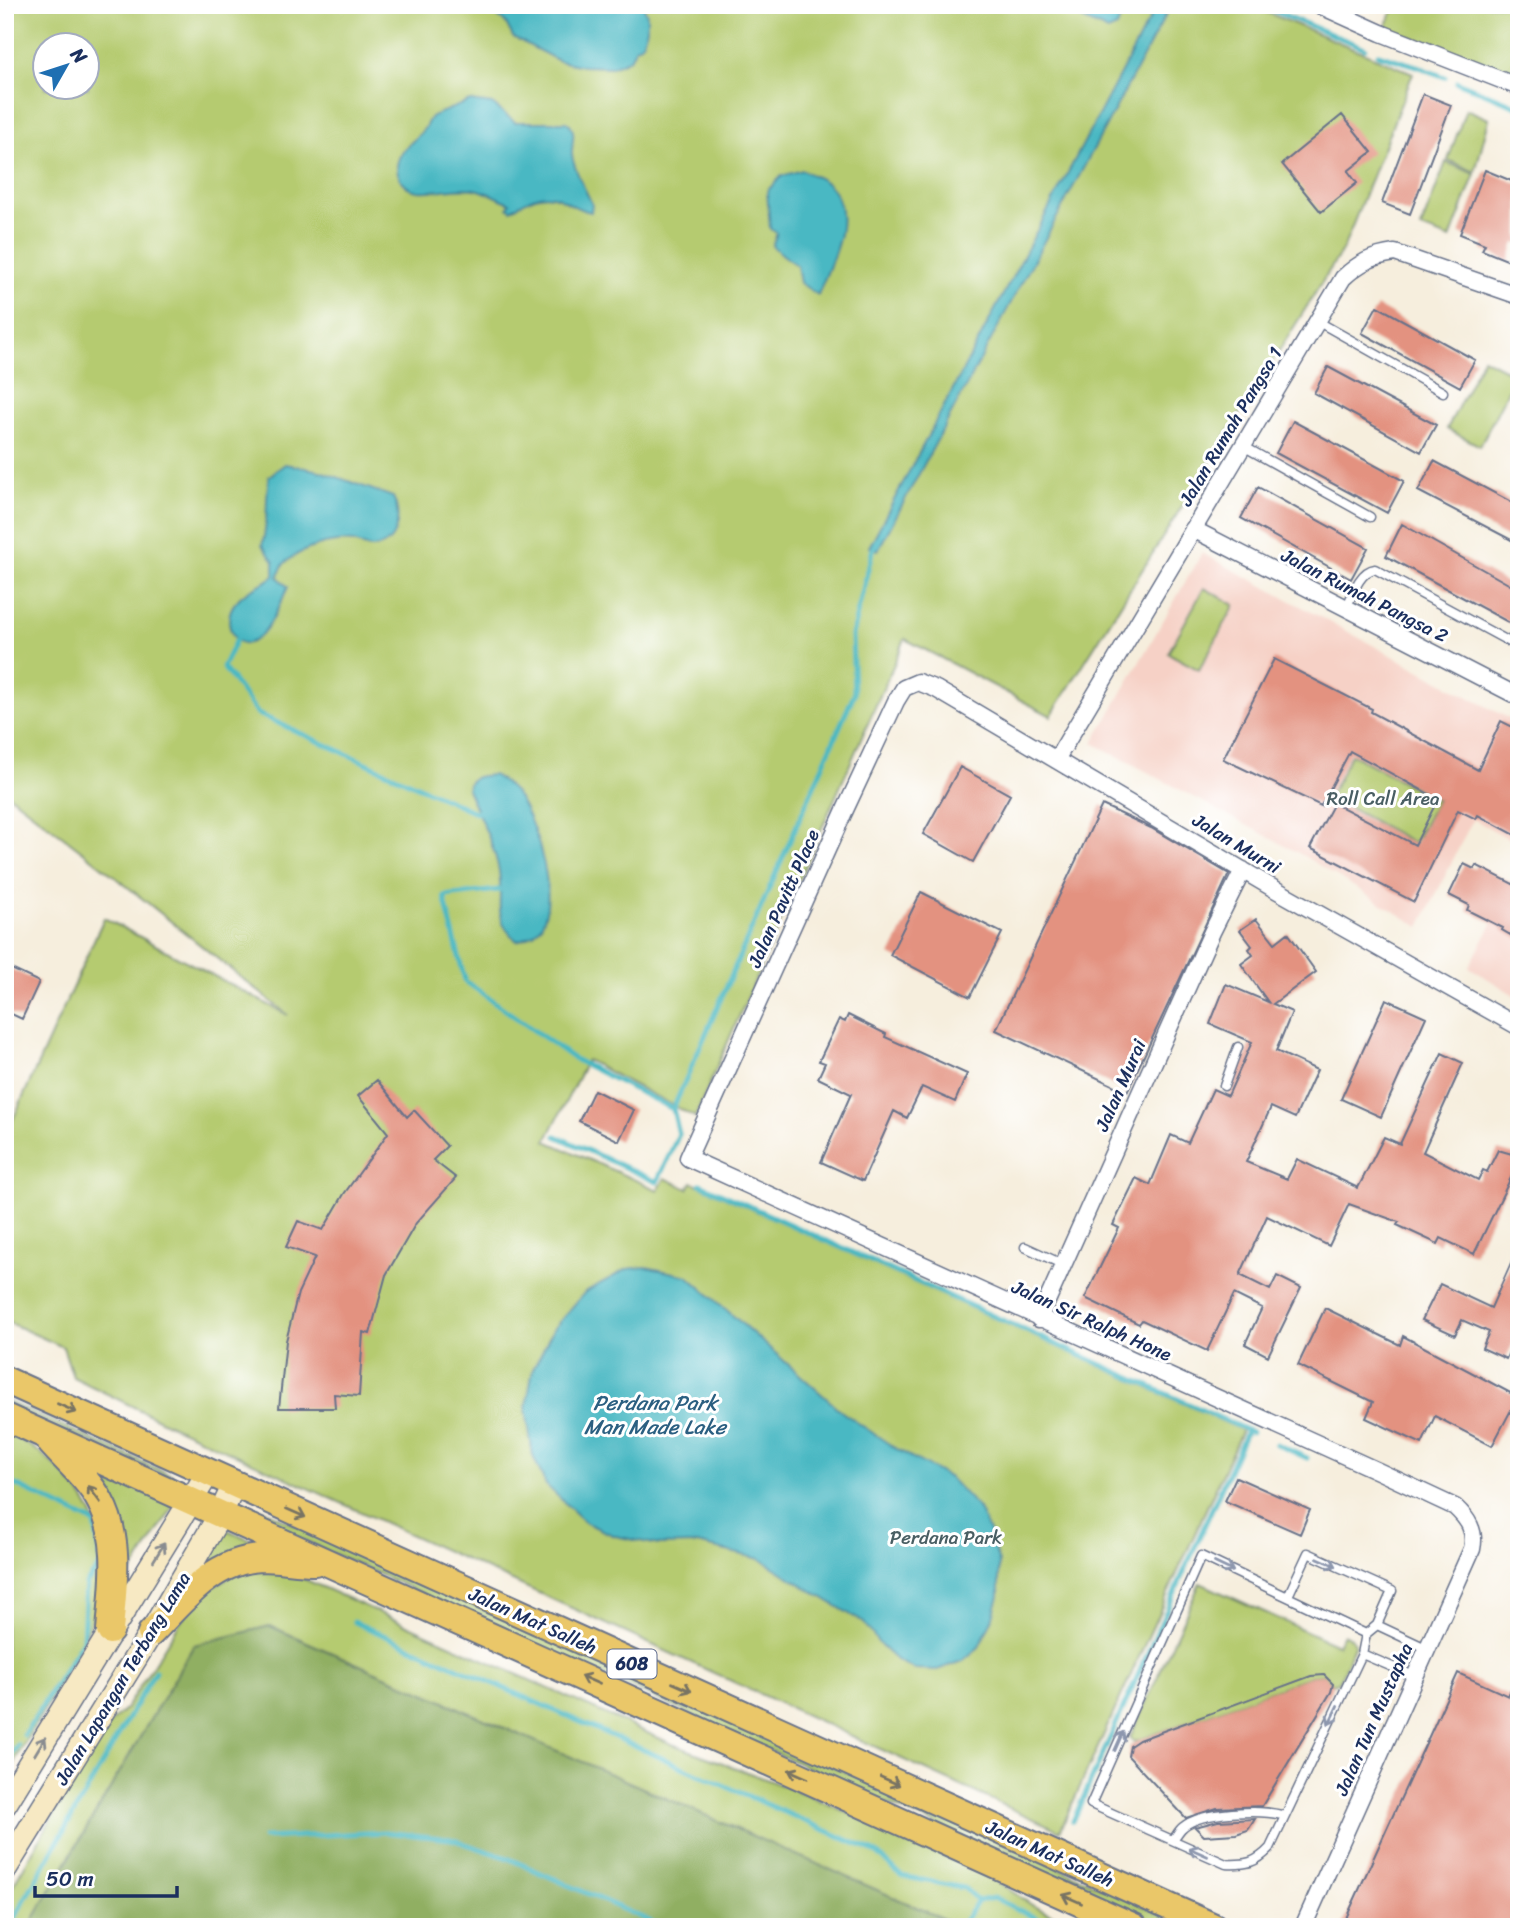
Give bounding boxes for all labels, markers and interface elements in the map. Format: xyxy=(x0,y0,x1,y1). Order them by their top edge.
north arrow xyxy=(32,32,102,102)
text: N xyxy=(61,39,96,72)
street label: Jalan Rumah Pangsa 1 xyxy=(1169,340,1291,513)
street label: Jalan Rumah Pangsa 2 xyxy=(1275,539,1454,652)
park label: Roll Call Area xyxy=(1326,782,1440,815)
street label: Jalan Murni xyxy=(1185,803,1288,883)
street label: Jalan Pavitt Place xyxy=(738,824,829,974)
street label: Jalan Murai xyxy=(1085,1033,1156,1137)
street label: Jalan Sir Ralph Hone xyxy=(1006,1270,1177,1371)
water label: Perdana Park Man Made Lake xyxy=(584,1384,728,1446)
one-way arrow xyxy=(56,1402,78,1415)
one-way arrow xyxy=(87,1484,102,1503)
one-way arrow xyxy=(285,1507,307,1520)
park label: Perdana Park xyxy=(890,1521,1002,1554)
one-way arrow xyxy=(152,1543,167,1562)
one-way arrow xyxy=(1316,1556,1337,1569)
one-way arrow xyxy=(1213,1560,1234,1574)
street label: Jalan Lapangan Terbang Lama xyxy=(45,1565,200,1792)
street label: Jalan Mat Salleh xyxy=(463,1577,602,1663)
street label: Jalan Tun Mustapha xyxy=(1325,1637,1422,1802)
road number: 608 xyxy=(608,1650,656,1679)
one-way arrow xyxy=(580,1673,601,1686)
one-way arrow xyxy=(671,1681,693,1694)
one-way arrow xyxy=(1325,1704,1339,1725)
one-way arrow xyxy=(1113,1731,1126,1753)
one-way arrow xyxy=(34,1736,48,1756)
one-way arrow xyxy=(787,1767,809,1780)
one-way arrow xyxy=(879,1775,900,1788)
street label: Jalan Mat Salleh xyxy=(980,1810,1119,1896)
one-way arrow xyxy=(1188,1845,1209,1858)
scale bar xyxy=(35,1855,177,1899)
text: 50 m xyxy=(46,1860,94,1898)
one-way arrow xyxy=(1062,1892,1083,1905)

